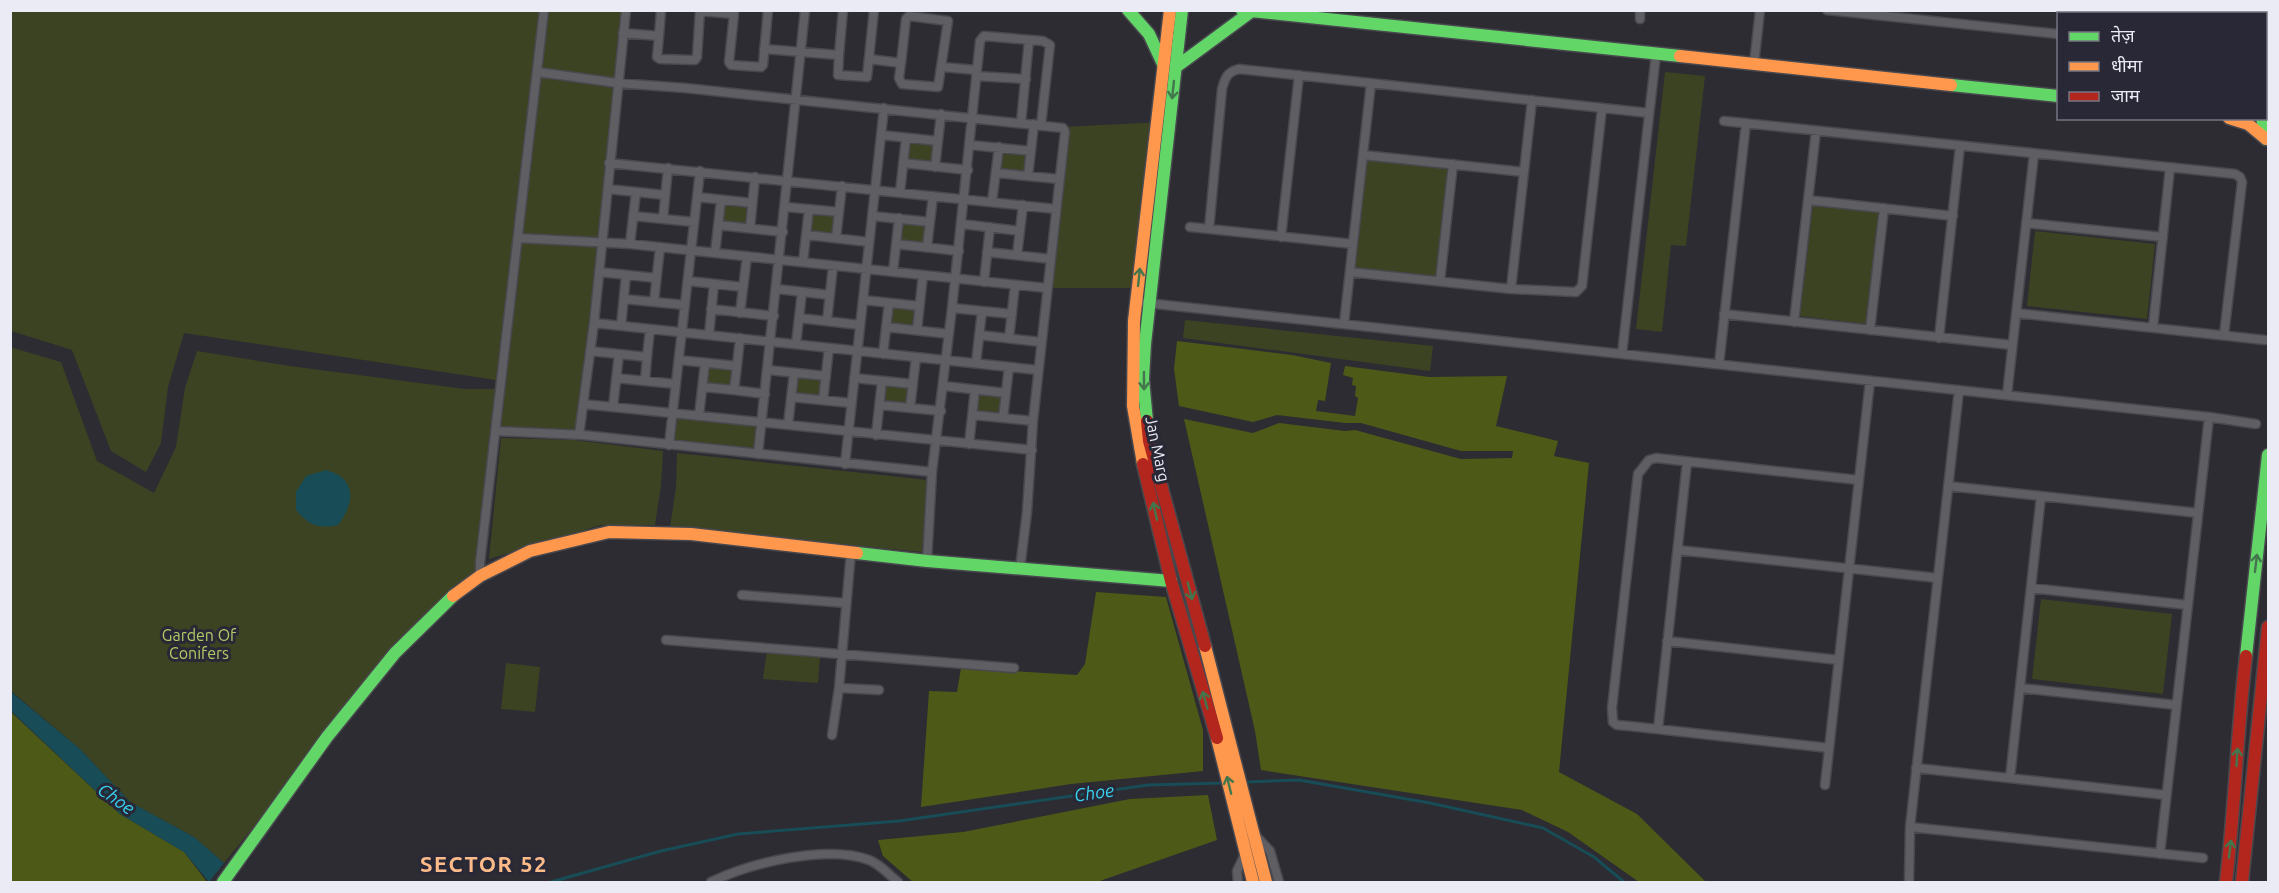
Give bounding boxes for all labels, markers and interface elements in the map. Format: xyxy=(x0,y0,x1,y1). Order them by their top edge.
legend xyxy=(2057,12,2267,120)
text: तेज़ xyxy=(2111,25,2135,45)
text: धीमा xyxy=(2111,55,2142,75)
one-way arrow xyxy=(1168,79,1179,99)
text: जाम xyxy=(2111,85,2141,105)
one-way arrow xyxy=(1134,268,1145,288)
one-way arrow xyxy=(1138,370,1149,390)
street label: Jan Marg xyxy=(1142,415,1174,483)
one-way arrow xyxy=(1149,502,1161,521)
one-way arrow xyxy=(2251,553,2262,573)
one-way arrow xyxy=(1185,581,1196,600)
park label: Garden Of Conifers xyxy=(162,626,237,662)
one-way arrow xyxy=(1199,691,1210,710)
one-way arrow xyxy=(2231,747,2243,767)
one-way arrow xyxy=(1223,776,1235,795)
water label: Choe xyxy=(94,778,139,818)
water label: Choe xyxy=(1073,779,1115,805)
one-way arrow xyxy=(2225,839,2236,859)
district label: SECTOR 52 xyxy=(420,851,548,876)

